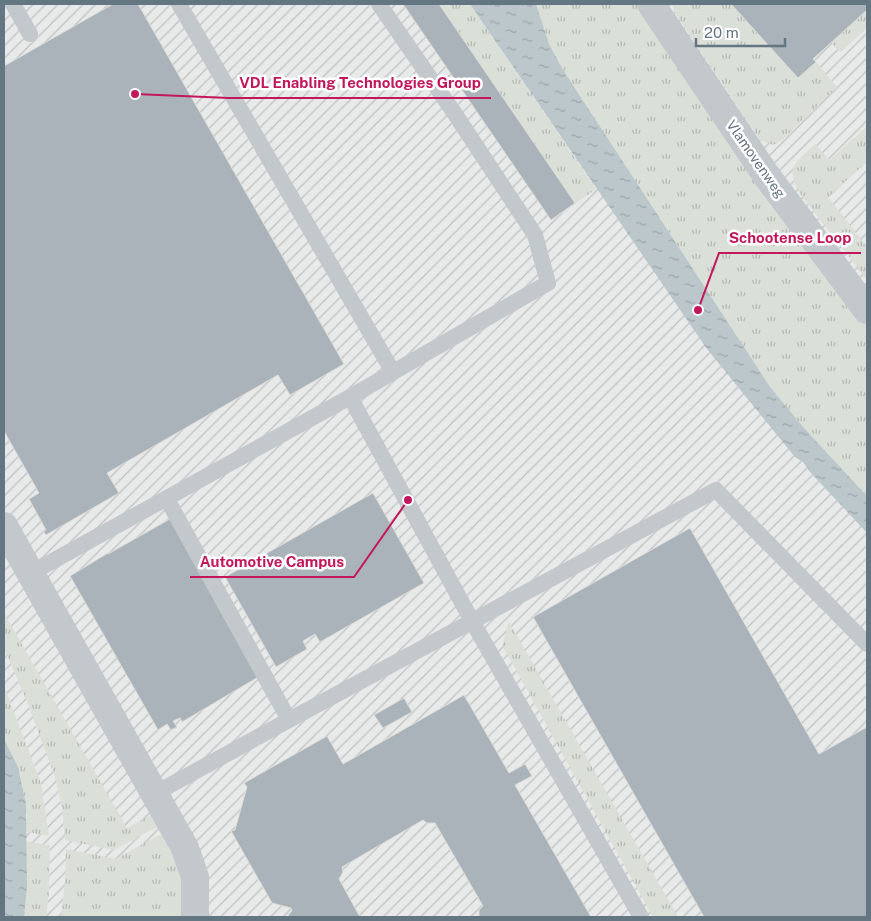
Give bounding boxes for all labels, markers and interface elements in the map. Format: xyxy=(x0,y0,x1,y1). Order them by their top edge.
scale bar xyxy=(696,15,785,47)
text: 20 m xyxy=(704,24,739,41)
callout: VDL Enabling Technologies Group xyxy=(229,68,491,98)
text: VDL Enabling Technologies Group xyxy=(239,74,481,91)
street label: Vlamovenweg xyxy=(723,117,789,201)
callout: Schootense Loop xyxy=(719,223,861,253)
text: Schootense Loop xyxy=(729,229,851,246)
callout: Automotive Campus xyxy=(190,547,354,577)
text: Automotive Campus xyxy=(200,553,344,570)

